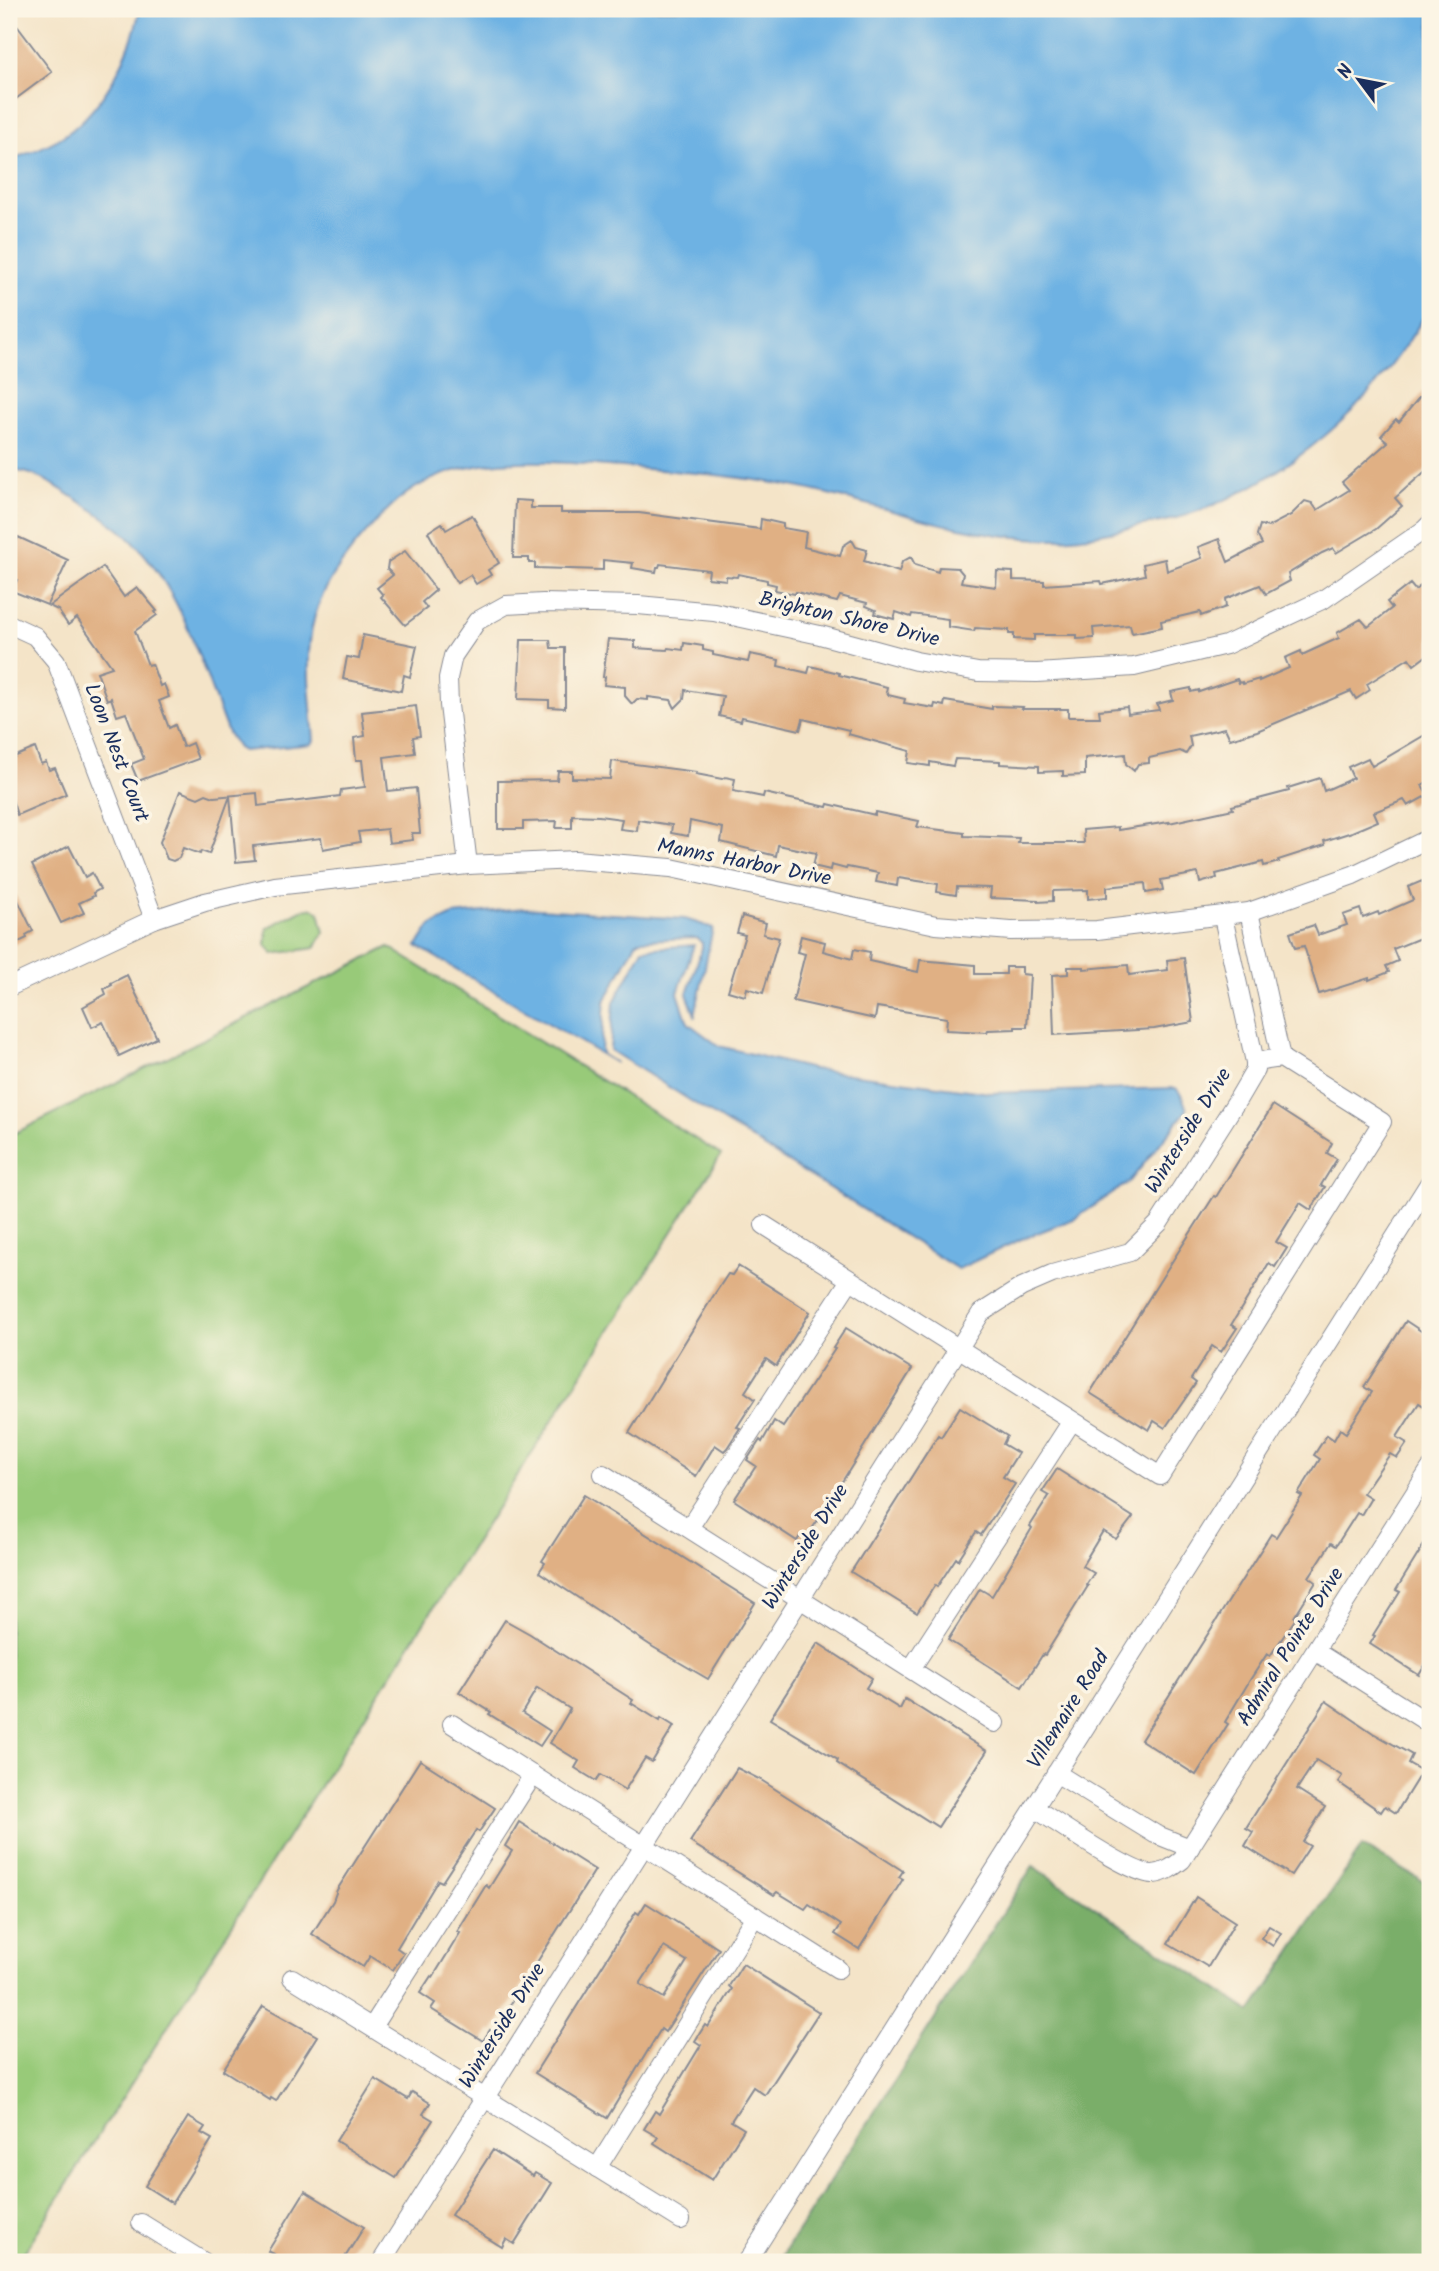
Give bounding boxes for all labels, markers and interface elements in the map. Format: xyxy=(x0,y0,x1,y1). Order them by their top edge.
north arrow xyxy=(1324,46,1394,116)
text: N xyxy=(1330,59,1362,85)
street label: Brighton Shore Drive xyxy=(755,583,943,657)
street label: Loon Nest Court xyxy=(74,679,158,828)
street label: Manns Harbor Drive xyxy=(654,830,834,896)
street label: Winterside Drive xyxy=(1137,1061,1241,1200)
street label: Winterside Drive xyxy=(754,1477,858,1616)
street label: Admiral Pointe Drive xyxy=(1229,1561,1354,1733)
street label: Villemaire Road xyxy=(1019,1644,1119,1776)
street label: Winterside Drive xyxy=(451,1956,555,2095)

